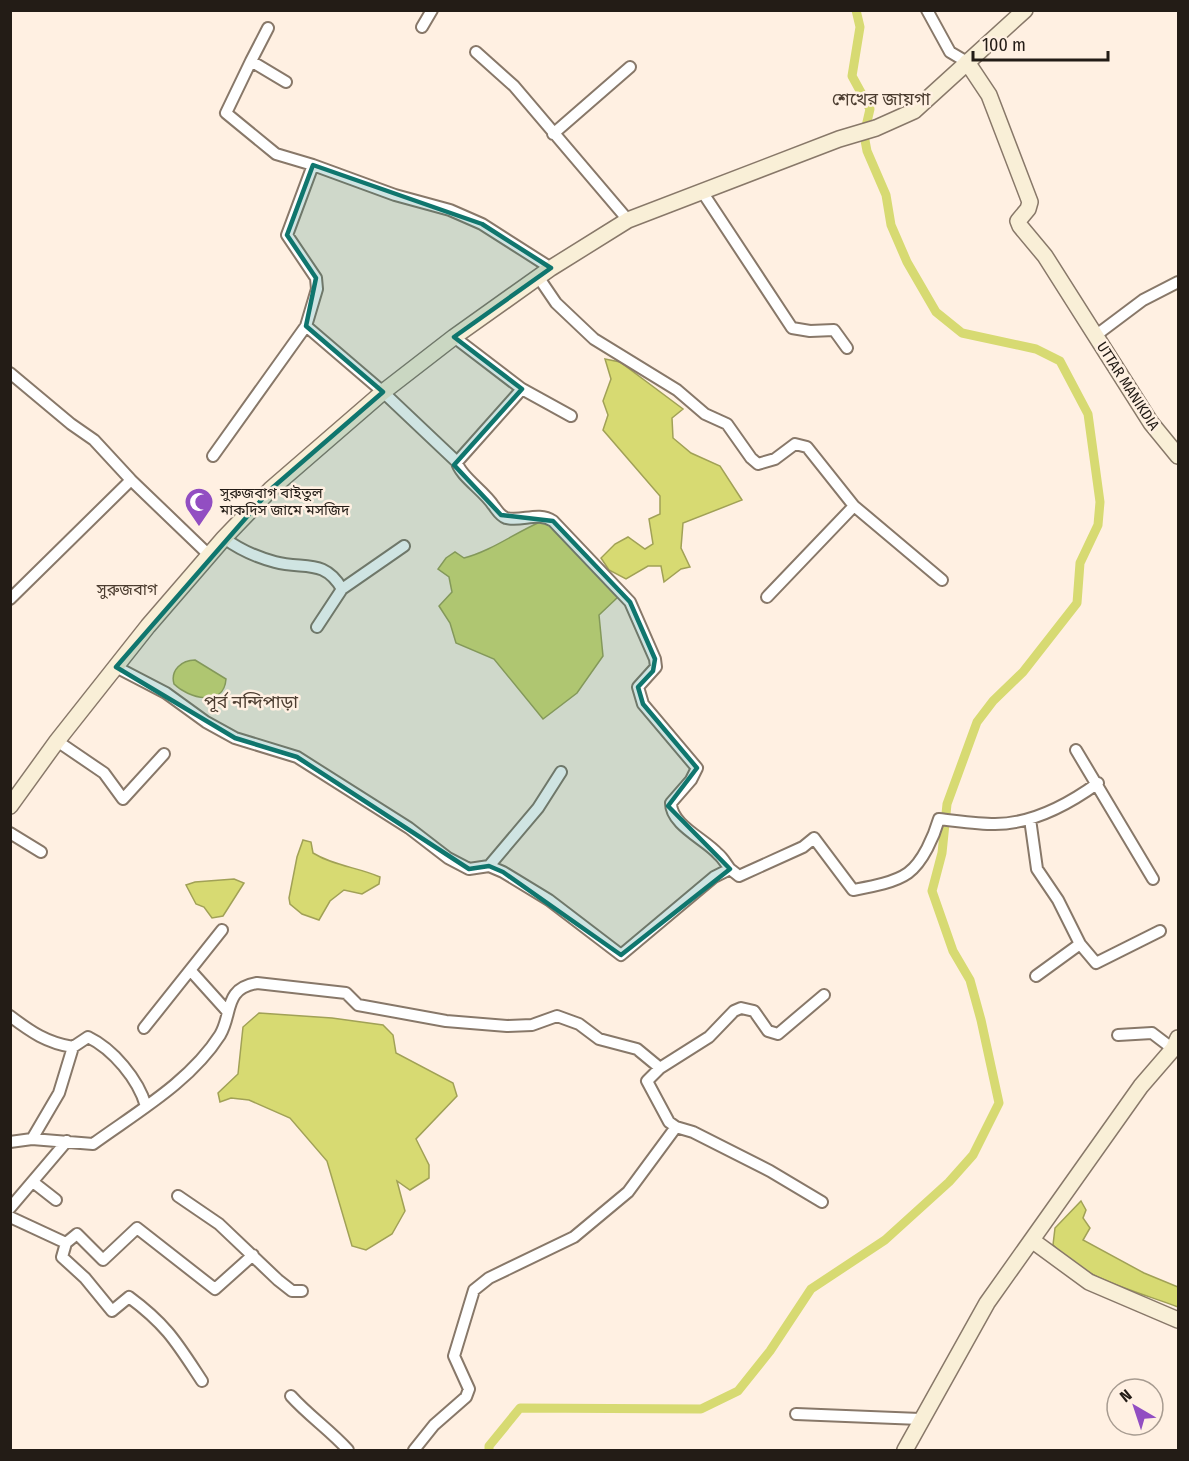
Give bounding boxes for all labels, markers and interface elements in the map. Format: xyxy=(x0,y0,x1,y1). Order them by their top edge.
scale bar xyxy=(973,24,1108,62)
text: 100 m xyxy=(982,34,1026,56)
district label: শেখের জায়গা xyxy=(832,88,931,110)
street label: UTTAR MANIKDIA xyxy=(1093,338,1163,434)
place label: সুরুজবাগ বাইতুল মাকদিস জামে মসজিদ xyxy=(219,484,350,519)
mosque icon: সুরুজবাগ বাইতুল মাকদিস জামে মসজিদ xyxy=(183,486,215,528)
district label: সুরুজবাগ xyxy=(96,580,158,599)
district label: পূর্ব নন্দিপাড়া xyxy=(204,691,298,713)
north arrow xyxy=(1105,1377,1165,1437)
text: N xyxy=(1116,1385,1136,1406)

